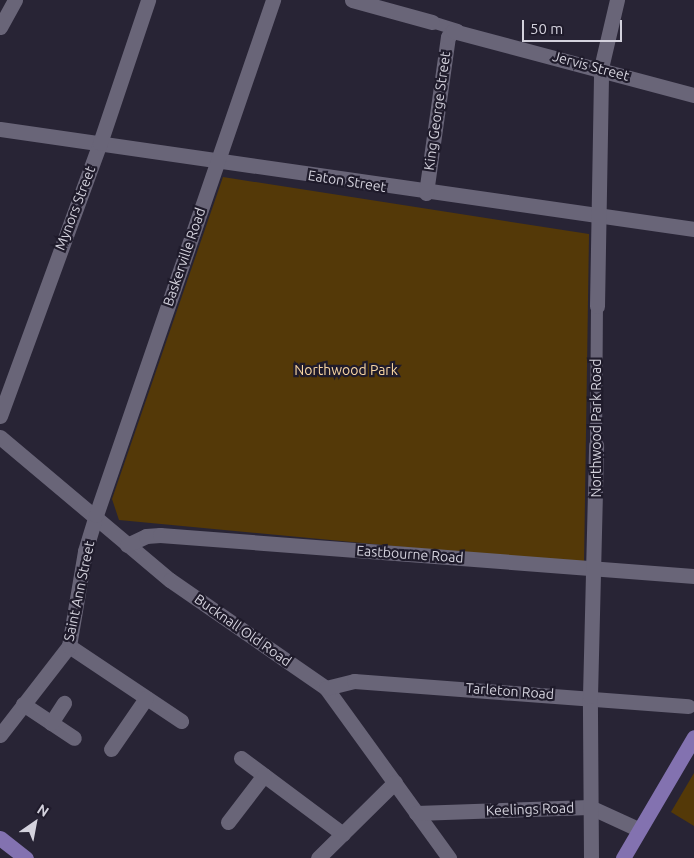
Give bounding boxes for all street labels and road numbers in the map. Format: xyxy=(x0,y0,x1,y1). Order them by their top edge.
street label: Jervis Street xyxy=(551,48,631,84)
street label: King George Street xyxy=(420,50,454,172)
street label: Mynors Street xyxy=(51,164,99,252)
street label: Eaton Street xyxy=(307,167,387,195)
street label: Baskerville Road xyxy=(159,206,209,308)
street label: Northwood Park Road xyxy=(588,359,604,497)
street label: Saint Ann Street xyxy=(60,539,98,643)
street label: Eastbourne Road xyxy=(356,542,464,566)
street label: Bucknall Old Road xyxy=(191,590,295,670)
street label: Tarleton Road xyxy=(465,680,555,702)
street label: Keelings Road xyxy=(486,799,574,819)

